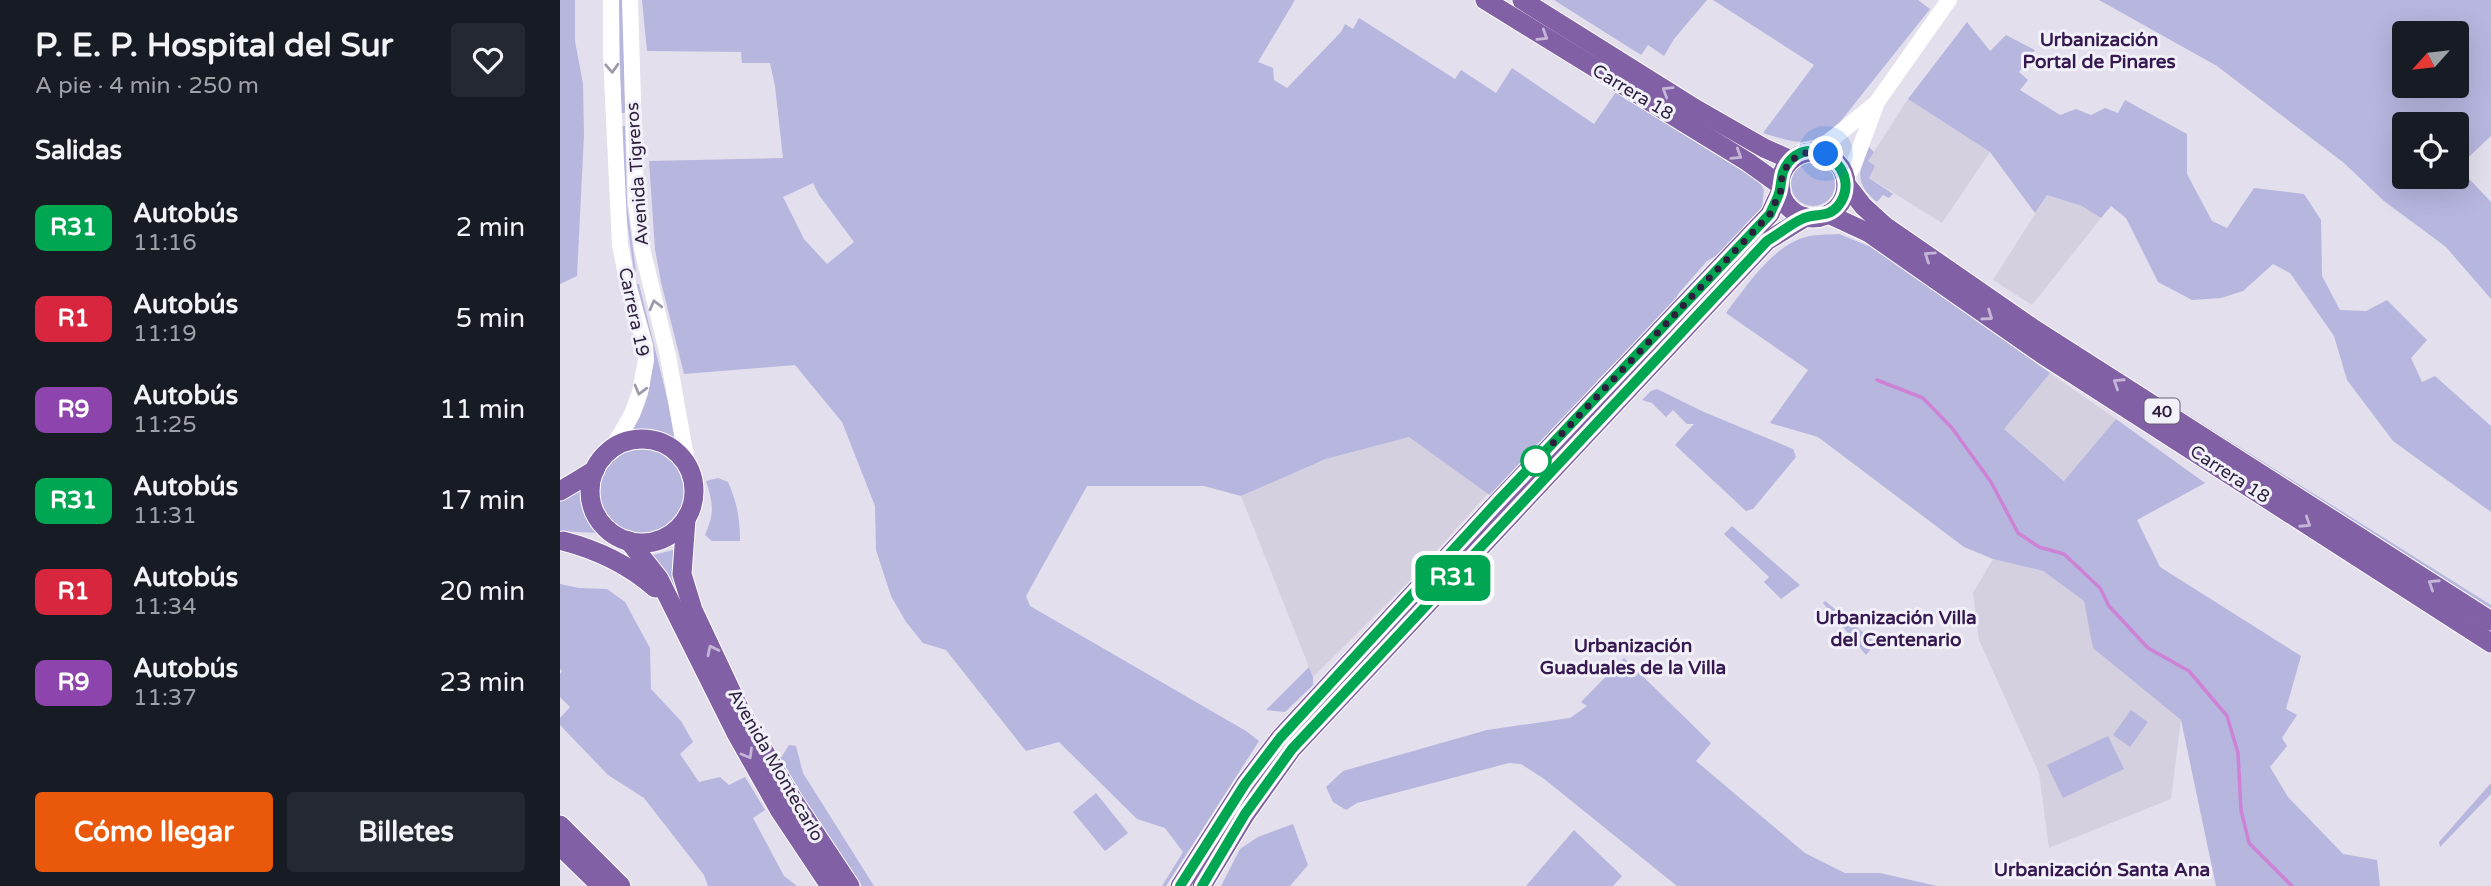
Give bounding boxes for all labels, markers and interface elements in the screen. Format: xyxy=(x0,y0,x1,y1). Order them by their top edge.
north arrow xyxy=(2392,21,2469,98)
map controls xyxy=(2392,21,2469,189)
button: heart xyxy=(451,23,525,97)
text: P. E. P. Hospital del Sur xyxy=(35,26,393,65)
one-way arrow xyxy=(1535,28,1548,41)
district label: Urbanización Portal de Pinares xyxy=(2022,29,2176,73)
street label: Carrera 18 xyxy=(1588,59,1678,125)
one-way arrow xyxy=(604,63,619,74)
text: A pie · 4 min · 250 m xyxy=(35,72,259,100)
one-way arrow xyxy=(1662,86,1675,99)
street label: Avenida Tigreros xyxy=(621,102,653,246)
button: locate xyxy=(2392,112,2469,189)
text: Salidas xyxy=(35,135,122,166)
your location xyxy=(1808,136,1843,171)
one-way arrow xyxy=(1729,146,1742,159)
text: Autobús xyxy=(133,198,238,229)
text: 2 min xyxy=(456,212,525,243)
text: R31 xyxy=(50,213,97,242)
text: 11:16 xyxy=(133,229,197,257)
one-way arrow xyxy=(1924,252,1937,264)
street label: Carrera 19 xyxy=(614,265,654,359)
text: Autobús xyxy=(133,289,238,320)
one-way arrow xyxy=(649,300,663,312)
text: 5 min xyxy=(456,303,525,334)
text: R1 xyxy=(57,304,90,333)
one-way arrow xyxy=(1980,308,1993,320)
text: 11:19 xyxy=(133,320,197,348)
one-way arrow xyxy=(2112,378,2125,391)
text: Autobús xyxy=(133,380,238,411)
one-way arrow xyxy=(634,383,648,395)
text: 11 min xyxy=(439,394,525,425)
text: R9 xyxy=(57,395,90,424)
road number: 40 xyxy=(2144,398,2180,424)
text: 11:25 xyxy=(133,411,197,439)
street label: Carrera 18 xyxy=(2186,440,2274,508)
unlabelled marker xyxy=(1521,446,1551,476)
text: Autobús xyxy=(133,471,238,502)
text: 17 min xyxy=(439,485,525,516)
text: R31 xyxy=(50,486,97,515)
text: 11:31 xyxy=(133,502,197,530)
one-way arrow xyxy=(2298,515,2311,528)
line badge: R31 xyxy=(1413,555,1493,601)
text: Autobús xyxy=(133,562,238,593)
text: R31 xyxy=(1429,563,1477,592)
text: 20 min xyxy=(439,576,525,607)
text: R1 xyxy=(57,577,90,606)
one-way arrow xyxy=(2428,580,2441,593)
text: 11:34 xyxy=(133,593,197,621)
district label: Urbanización Villa del Centenario xyxy=(1815,607,1977,651)
district label: Urbanización Guaduales de la Villa xyxy=(1540,635,1726,679)
one-way arrow xyxy=(706,645,720,657)
text: Autobús xyxy=(133,653,238,684)
text: 23 min xyxy=(439,667,525,698)
text: R9 xyxy=(57,668,90,697)
text: 11:37 xyxy=(133,684,197,712)
street label: Avenida Montecarlo xyxy=(724,685,828,845)
one-way arrow xyxy=(740,747,753,759)
button: Cómo llegar xyxy=(35,792,273,872)
button: Billetes xyxy=(287,792,525,872)
district label: Urbanización Santa Ana xyxy=(1994,859,2210,881)

